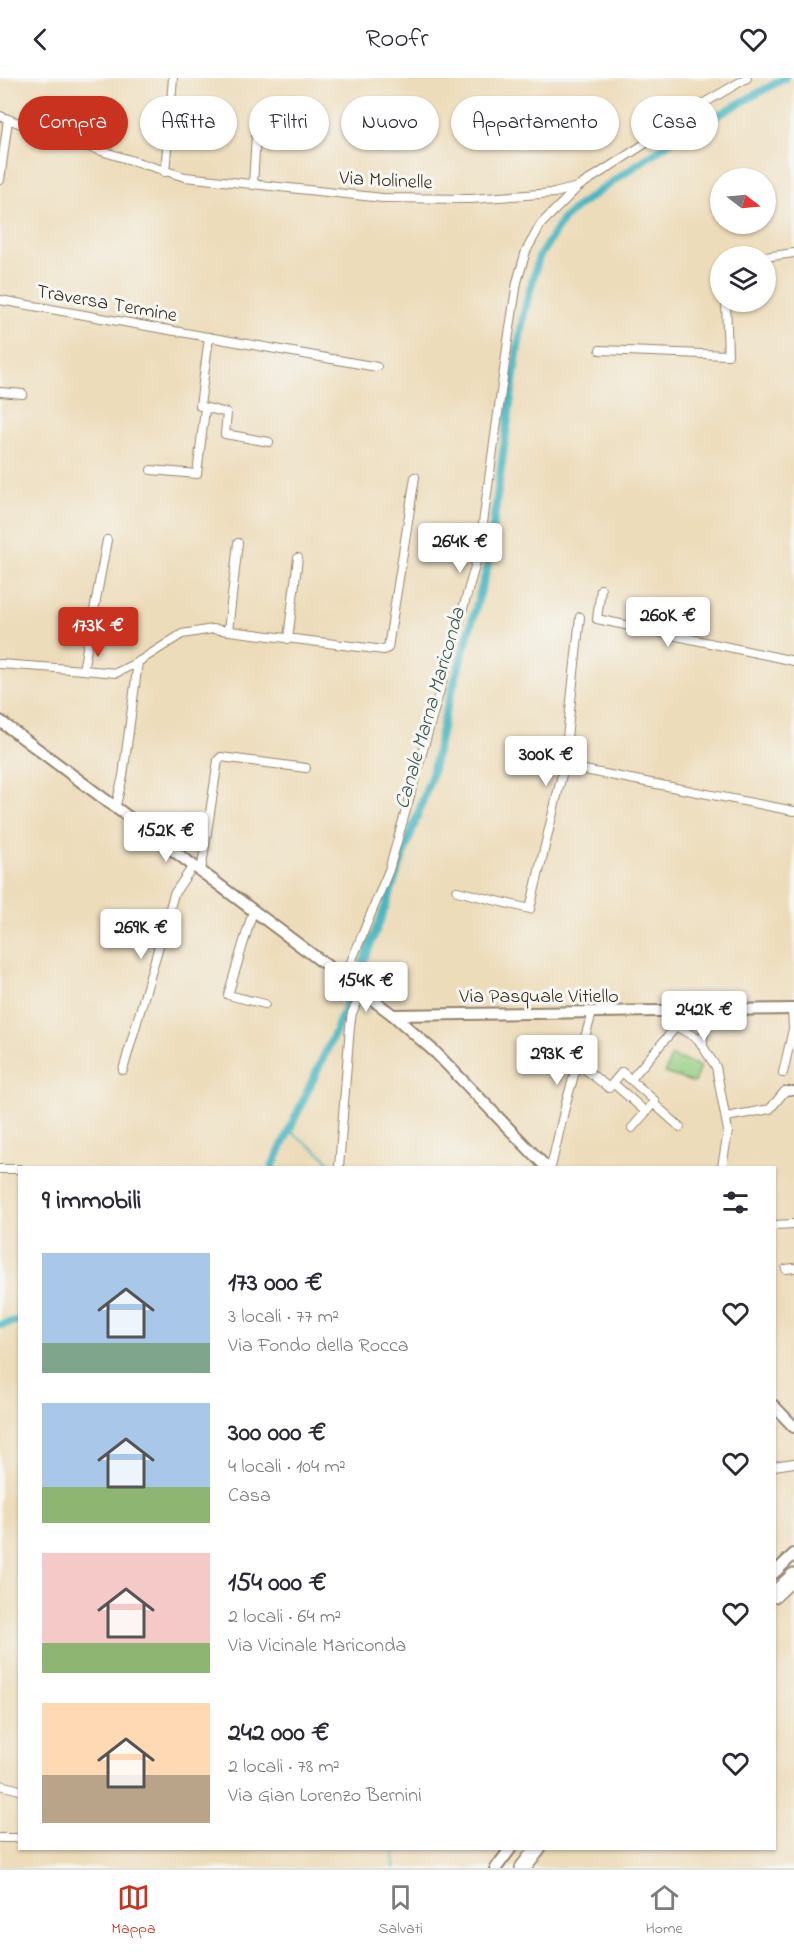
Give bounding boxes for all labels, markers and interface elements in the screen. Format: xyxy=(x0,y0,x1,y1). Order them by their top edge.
text: Roofr xyxy=(365,20,429,59)
icon: back xyxy=(24,23,57,56)
icon: heart xyxy=(737,23,770,56)
chip: Compra xyxy=(18,96,128,150)
chip: Affitta xyxy=(140,96,237,150)
chip: Filtri xyxy=(249,96,329,150)
chip: Nuovo xyxy=(341,96,439,150)
chip: Appartamento xyxy=(451,96,619,150)
chip: Casa xyxy=(631,96,718,150)
street label: Via Molinelle xyxy=(338,165,433,198)
north arrow xyxy=(710,168,776,234)
map controls xyxy=(710,168,776,312)
button: layers xyxy=(710,246,776,312)
street label: Traversa Termine xyxy=(34,278,179,331)
pin: 264K € xyxy=(411,523,509,574)
text: 264K € xyxy=(432,528,488,557)
pin: 260K € xyxy=(619,597,717,648)
text: 260K € xyxy=(640,602,696,631)
water label: Canale Marna Mariconda xyxy=(388,604,474,813)
pin: 173K € xyxy=(49,607,147,658)
text: 173K € xyxy=(72,612,124,641)
pin: 300K € xyxy=(497,736,595,787)
text: 300K € xyxy=(519,741,573,770)
pin: 152K € xyxy=(117,812,215,863)
text: 152K € xyxy=(138,817,194,846)
pin: 269K € xyxy=(92,909,190,960)
text: 269K € xyxy=(114,914,168,943)
pin: 154K € xyxy=(317,962,415,1013)
text: 154K € xyxy=(339,967,393,996)
street label: Via Pasquale Vitiello xyxy=(458,983,619,1012)
pin: 242K € xyxy=(655,991,753,1042)
text: 242K € xyxy=(676,996,732,1025)
pin: 293K € xyxy=(508,1035,606,1086)
text: 293K € xyxy=(531,1040,583,1069)
text: 9 immobili xyxy=(42,1183,142,1221)
icon: filters xyxy=(719,1186,752,1219)
text: 173 000 € xyxy=(228,1265,323,1303)
icon: home xyxy=(90,1277,162,1349)
icon: heart xyxy=(719,1297,752,1330)
text: 3 locali · 77 m² xyxy=(228,1303,339,1332)
text: Via Fondo della Rocca xyxy=(228,1332,409,1361)
text: 300 000 € xyxy=(228,1415,326,1453)
icon: home xyxy=(90,1427,162,1499)
icon: heart xyxy=(719,1447,752,1480)
text: 4 locali · 104 m² xyxy=(228,1453,346,1482)
text: Casa xyxy=(228,1482,271,1511)
text: 154 000 € xyxy=(228,1565,327,1603)
icon: home xyxy=(90,1577,162,1649)
icon: heart xyxy=(719,1597,752,1630)
text: 2 locali · 64 m² xyxy=(228,1603,341,1632)
text: Via Vicinale Mariconda xyxy=(228,1632,406,1661)
text: 242 000 € xyxy=(228,1715,329,1753)
icon: home xyxy=(90,1727,162,1799)
icon: heart xyxy=(719,1747,752,1780)
text: 2 locali · 78 m² xyxy=(228,1753,340,1782)
text: Via Gian Lorenzo Bernini xyxy=(228,1782,422,1811)
tab: Mappa xyxy=(111,1881,156,1941)
tab: Salvati xyxy=(378,1881,423,1941)
tab: Home xyxy=(646,1881,683,1941)

